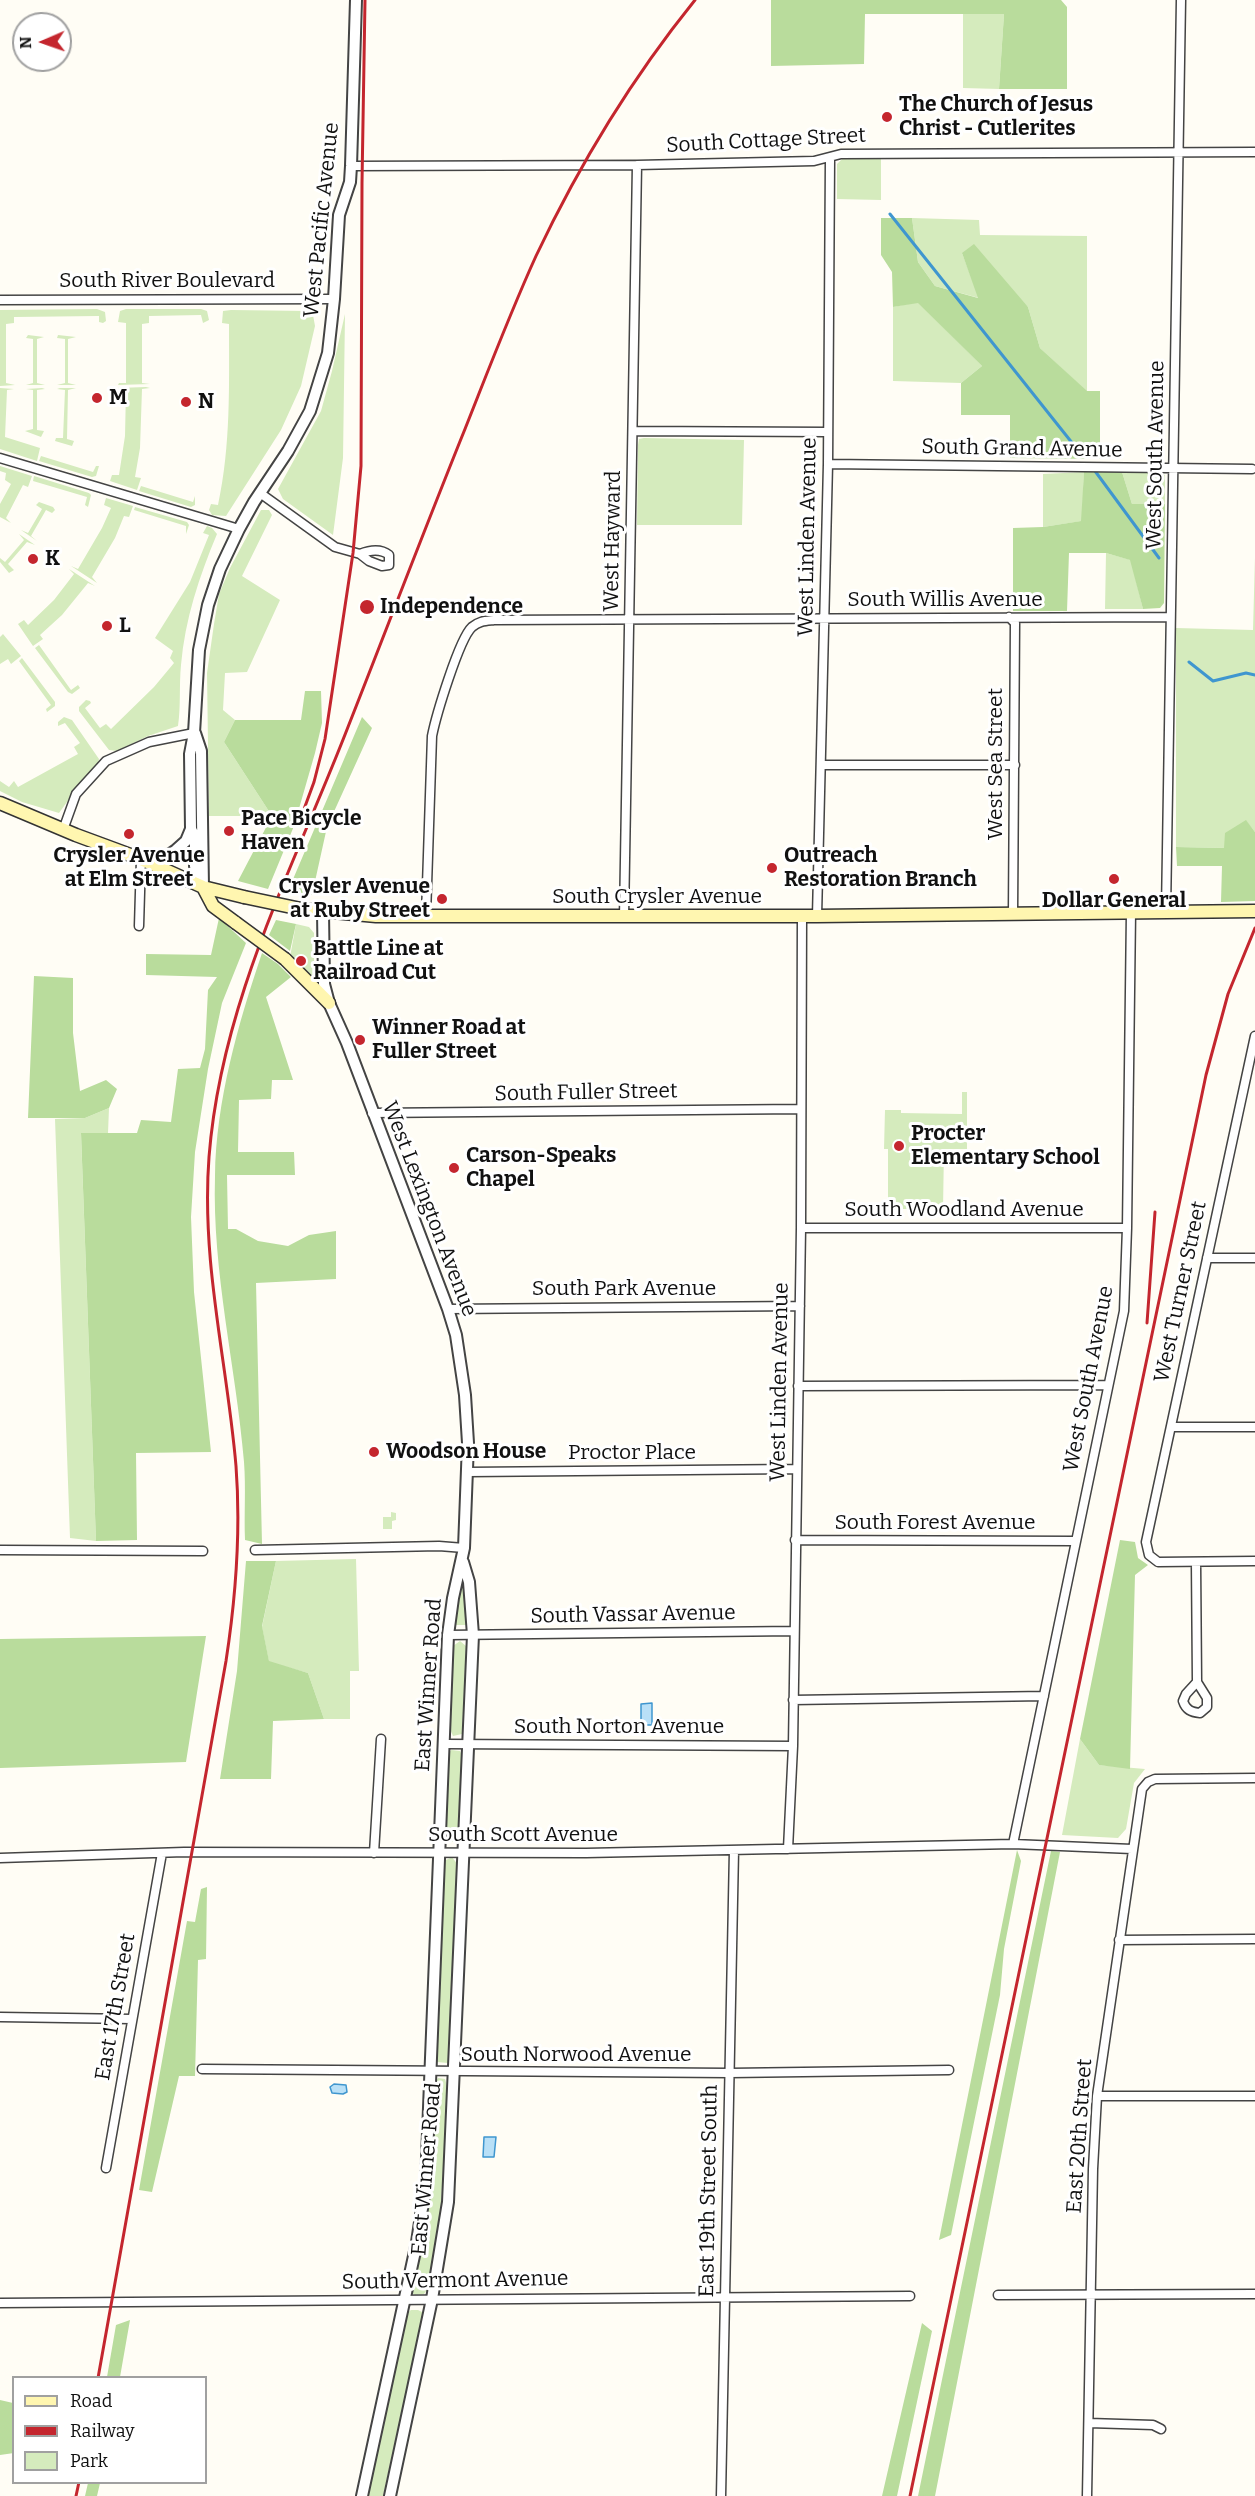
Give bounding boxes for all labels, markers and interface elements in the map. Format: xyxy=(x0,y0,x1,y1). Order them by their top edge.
north arrow xyxy=(12,12,72,72)
text: N xyxy=(16,36,35,49)
place label: The Church of Jesus Christ - Cutlerites xyxy=(899,92,1093,142)
marker: The Church of Jesus Christ - Cutlerites xyxy=(880,110,894,124)
street label: West Pacific Avenue xyxy=(299,121,345,319)
street label: South Cottage Street xyxy=(665,123,867,159)
street label: South River Boulevard xyxy=(59,268,275,294)
street label: West South Avenue xyxy=(1142,360,1170,550)
place label: M xyxy=(109,385,127,411)
place label: N xyxy=(198,389,214,415)
marker: M xyxy=(90,391,104,405)
marker: N xyxy=(179,395,193,409)
street label: South Grand Avenue xyxy=(921,435,1123,463)
street label: West Linden Avenue xyxy=(794,437,822,637)
street label: West Hayward xyxy=(599,470,627,612)
place label: K xyxy=(45,546,60,572)
marker: K xyxy=(26,552,40,566)
street label: South Willis Avenue xyxy=(847,587,1043,613)
place label: Independence xyxy=(380,594,523,620)
marker: Independence xyxy=(358,598,376,616)
place label: L xyxy=(119,613,131,639)
marker: L xyxy=(100,619,114,633)
street label: West Sea Street xyxy=(983,688,1009,840)
place label: Pace Bicycle Haven xyxy=(241,806,362,856)
marker: Pace Bicycle Haven xyxy=(222,824,236,838)
marker: Crysler Avenue at Elm Street xyxy=(122,827,136,841)
place label: Crysler Avenue at Elm Street xyxy=(53,843,205,893)
place label: Outreach Restoration Branch xyxy=(784,843,977,893)
marker: Outreach Restoration Branch xyxy=(765,861,779,875)
marker: Dollar General xyxy=(1107,872,1121,886)
place label: Crysler Avenue at Ruby Street xyxy=(278,874,430,924)
street label: South Crysler Avenue xyxy=(552,884,762,910)
place label: Dollar General xyxy=(1042,888,1186,914)
marker: Crysler Avenue at Ruby Street xyxy=(435,892,449,906)
place label: Battle Line at Railroad Cut xyxy=(313,936,444,986)
marker: Battle Line at Railroad Cut xyxy=(294,954,308,968)
place label: Winner Road at Fuller Street xyxy=(372,1015,526,1065)
marker: Winner Road at Fuller Street xyxy=(353,1033,367,1047)
street label: South Fuller Street xyxy=(494,1079,678,1107)
street label: West Lexington Avenue xyxy=(376,1098,482,1320)
place label: Procter Elementary School xyxy=(911,1121,1100,1171)
marker: Procter Elementary School xyxy=(892,1139,906,1153)
place label: Carson-Speaks Chapel xyxy=(466,1143,616,1193)
marker: Carson-Speaks Chapel xyxy=(447,1161,461,1175)
street label: South Woodland Avenue xyxy=(844,1197,1084,1223)
street label: West Turner Street xyxy=(1149,1199,1213,1385)
street label: South Park Avenue xyxy=(532,1276,716,1302)
street label: West Linden Avenue xyxy=(766,1282,794,1482)
street label: West South Avenue xyxy=(1059,1284,1119,1474)
place label: Woodson House xyxy=(386,1439,546,1465)
street label: Proctor Place xyxy=(568,1440,696,1466)
marker: Woodson House xyxy=(367,1445,381,1459)
street label: South Forest Avenue xyxy=(835,1510,1035,1536)
street label: East Winner Road xyxy=(410,1597,448,1773)
street label: South Vassar Avenue xyxy=(530,1601,736,1629)
street label: South Norton Avenue xyxy=(514,1714,724,1740)
street label: South Scott Avenue xyxy=(428,1822,618,1848)
street label: East 17th Street xyxy=(91,1932,141,2082)
street label: South Norwood Avenue xyxy=(461,2042,691,2068)
street label: East 20th Street xyxy=(1062,2058,1098,2214)
street label: East Winner Road xyxy=(407,2081,447,2257)
street label: East 19th Street South xyxy=(695,2084,723,2298)
street label: South Vermont Avenue xyxy=(341,2266,569,2296)
legend xyxy=(12,2376,207,2484)
text: Road xyxy=(70,2390,112,2412)
text: Railway xyxy=(70,2420,134,2442)
text: Park xyxy=(70,2450,108,2472)

